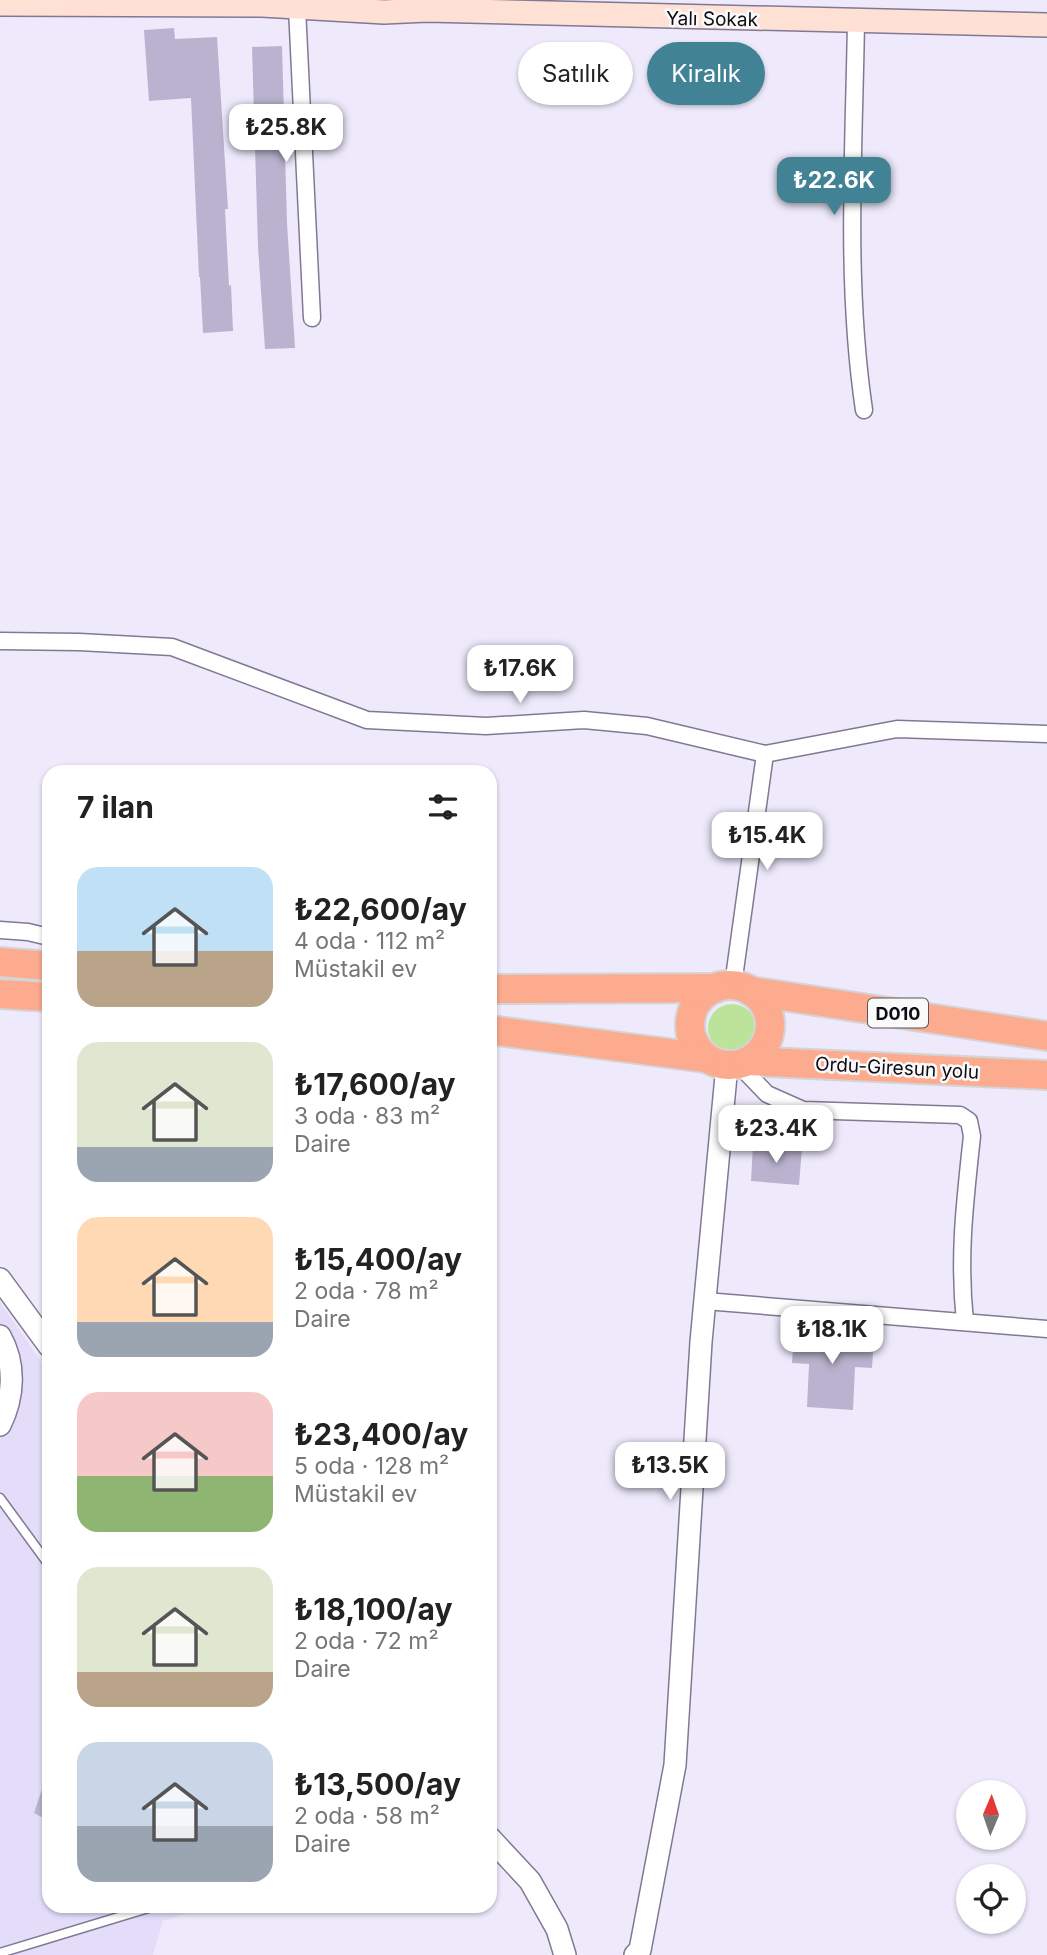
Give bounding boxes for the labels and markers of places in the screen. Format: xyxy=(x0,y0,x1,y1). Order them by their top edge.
pin: ₺25.8K xyxy=(229,104,343,164)
pin: ₺22.6K xyxy=(777,158,891,217)
pin: ₺17.6K xyxy=(463,646,577,705)
pin: ₺15.4K xyxy=(710,812,824,872)
pin: ₺23.4K xyxy=(719,1106,833,1165)
pin: ₺18.1K xyxy=(775,1306,889,1366)
pin: ₺13.5K xyxy=(613,1442,727,1502)

